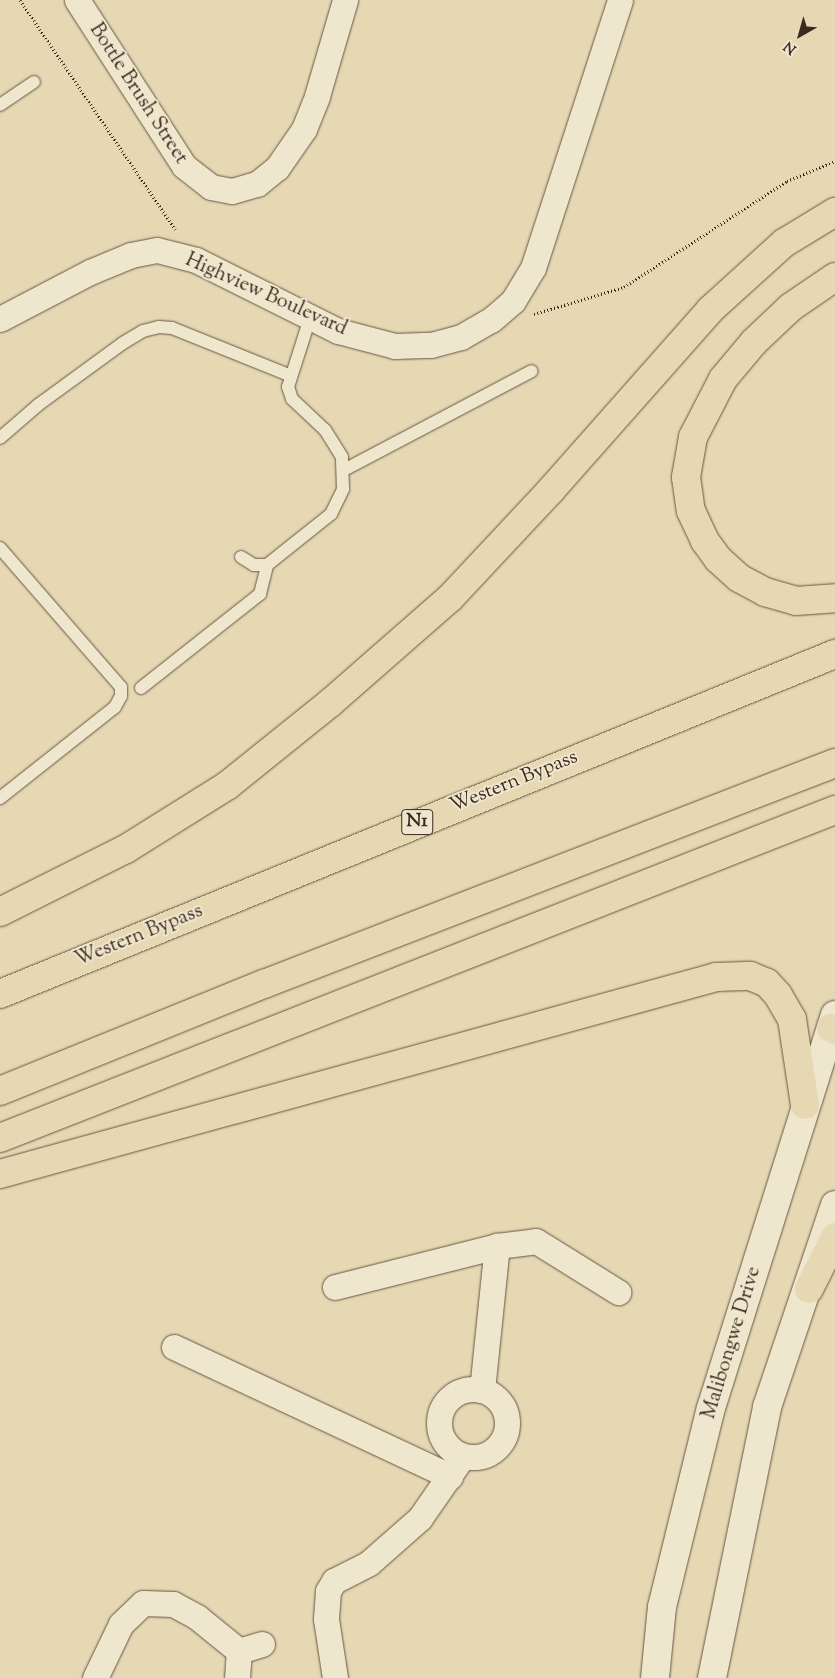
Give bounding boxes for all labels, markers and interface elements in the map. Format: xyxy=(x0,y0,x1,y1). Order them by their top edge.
north arrow xyxy=(775,10,825,60)
street label: Bottle Brush Street xyxy=(83,19,193,169)
text: N xyxy=(780,35,801,58)
street label: Highview Boulevard xyxy=(181,249,351,341)
street label: Western Bypass xyxy=(447,745,581,819)
road number: N1 xyxy=(401,806,433,839)
street label: Western Bypass xyxy=(72,899,206,973)
street label: Malibongwe Drive xyxy=(697,1264,767,1422)

